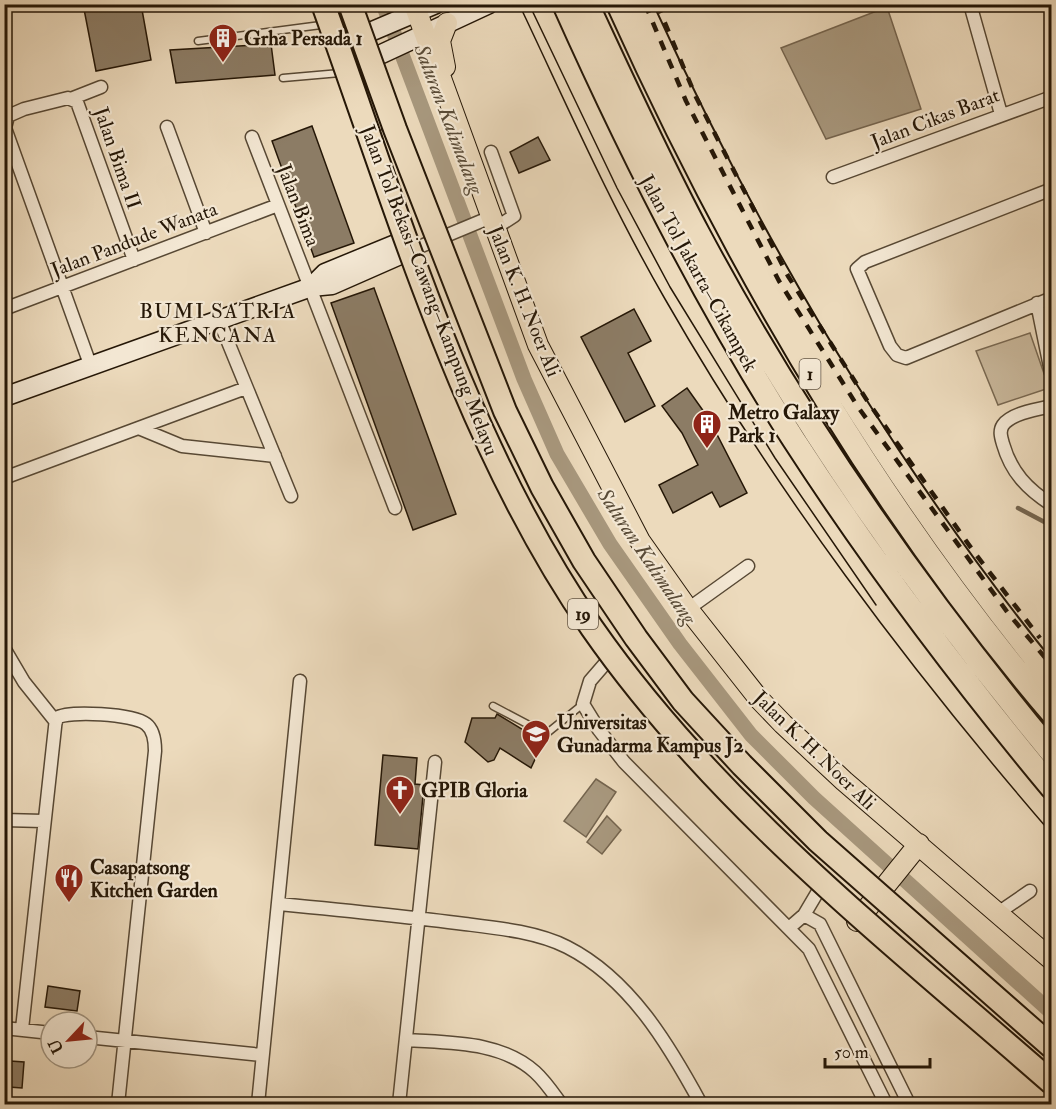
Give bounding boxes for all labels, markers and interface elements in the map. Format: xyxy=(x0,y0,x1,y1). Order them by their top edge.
building icon: Grha Persada 1 xyxy=(207,22,239,64)
place label: Grha Persada 1 xyxy=(244,26,363,51)
water label: Saluran Kalimalang xyxy=(407,39,490,199)
street label: Jalan Cikas Barat xyxy=(866,82,1003,155)
street label: Jalan Bima II xyxy=(88,103,147,212)
street label: Jalan Tol Bekasi–Cawang–Kampung Melayu xyxy=(354,121,504,459)
street label: Jalan Bima xyxy=(271,160,326,250)
street label: Jalan Tol Jakarta–Cikampek xyxy=(633,169,763,377)
street label: Jalan Pandude Wanata xyxy=(47,196,222,283)
street label: Jalan K. H. Noer Ali xyxy=(482,221,566,381)
district label: BUMI SATRIA KENCANA xyxy=(139,298,297,349)
road number: 1 xyxy=(800,359,820,389)
place label: Metro Galaxy Park 1 xyxy=(727,400,840,448)
building icon: Metro Galaxy Park 1 xyxy=(691,408,723,450)
water label: Saluran Kalimalang xyxy=(590,482,703,631)
road number: 19 xyxy=(568,599,598,629)
street label: Jalan K. H. Noer Ali xyxy=(747,685,881,815)
place label: Universitas Gunadarma Kampus J2 xyxy=(557,710,744,759)
school or university icon: Universitas Gunadarma Kampus J2 xyxy=(520,718,552,760)
church icon: GPIB Gloria xyxy=(384,774,416,816)
place label: GPIB Gloria xyxy=(421,778,528,803)
place label: Casapatsong Kitchen Garden xyxy=(90,855,219,903)
restaurant icon: Casapatsong Kitchen Garden xyxy=(53,862,85,904)
north arrow xyxy=(39,1010,99,1070)
scale bar xyxy=(825,1031,930,1069)
text: U xyxy=(44,1035,68,1057)
text: 50 m xyxy=(834,1041,869,1064)

